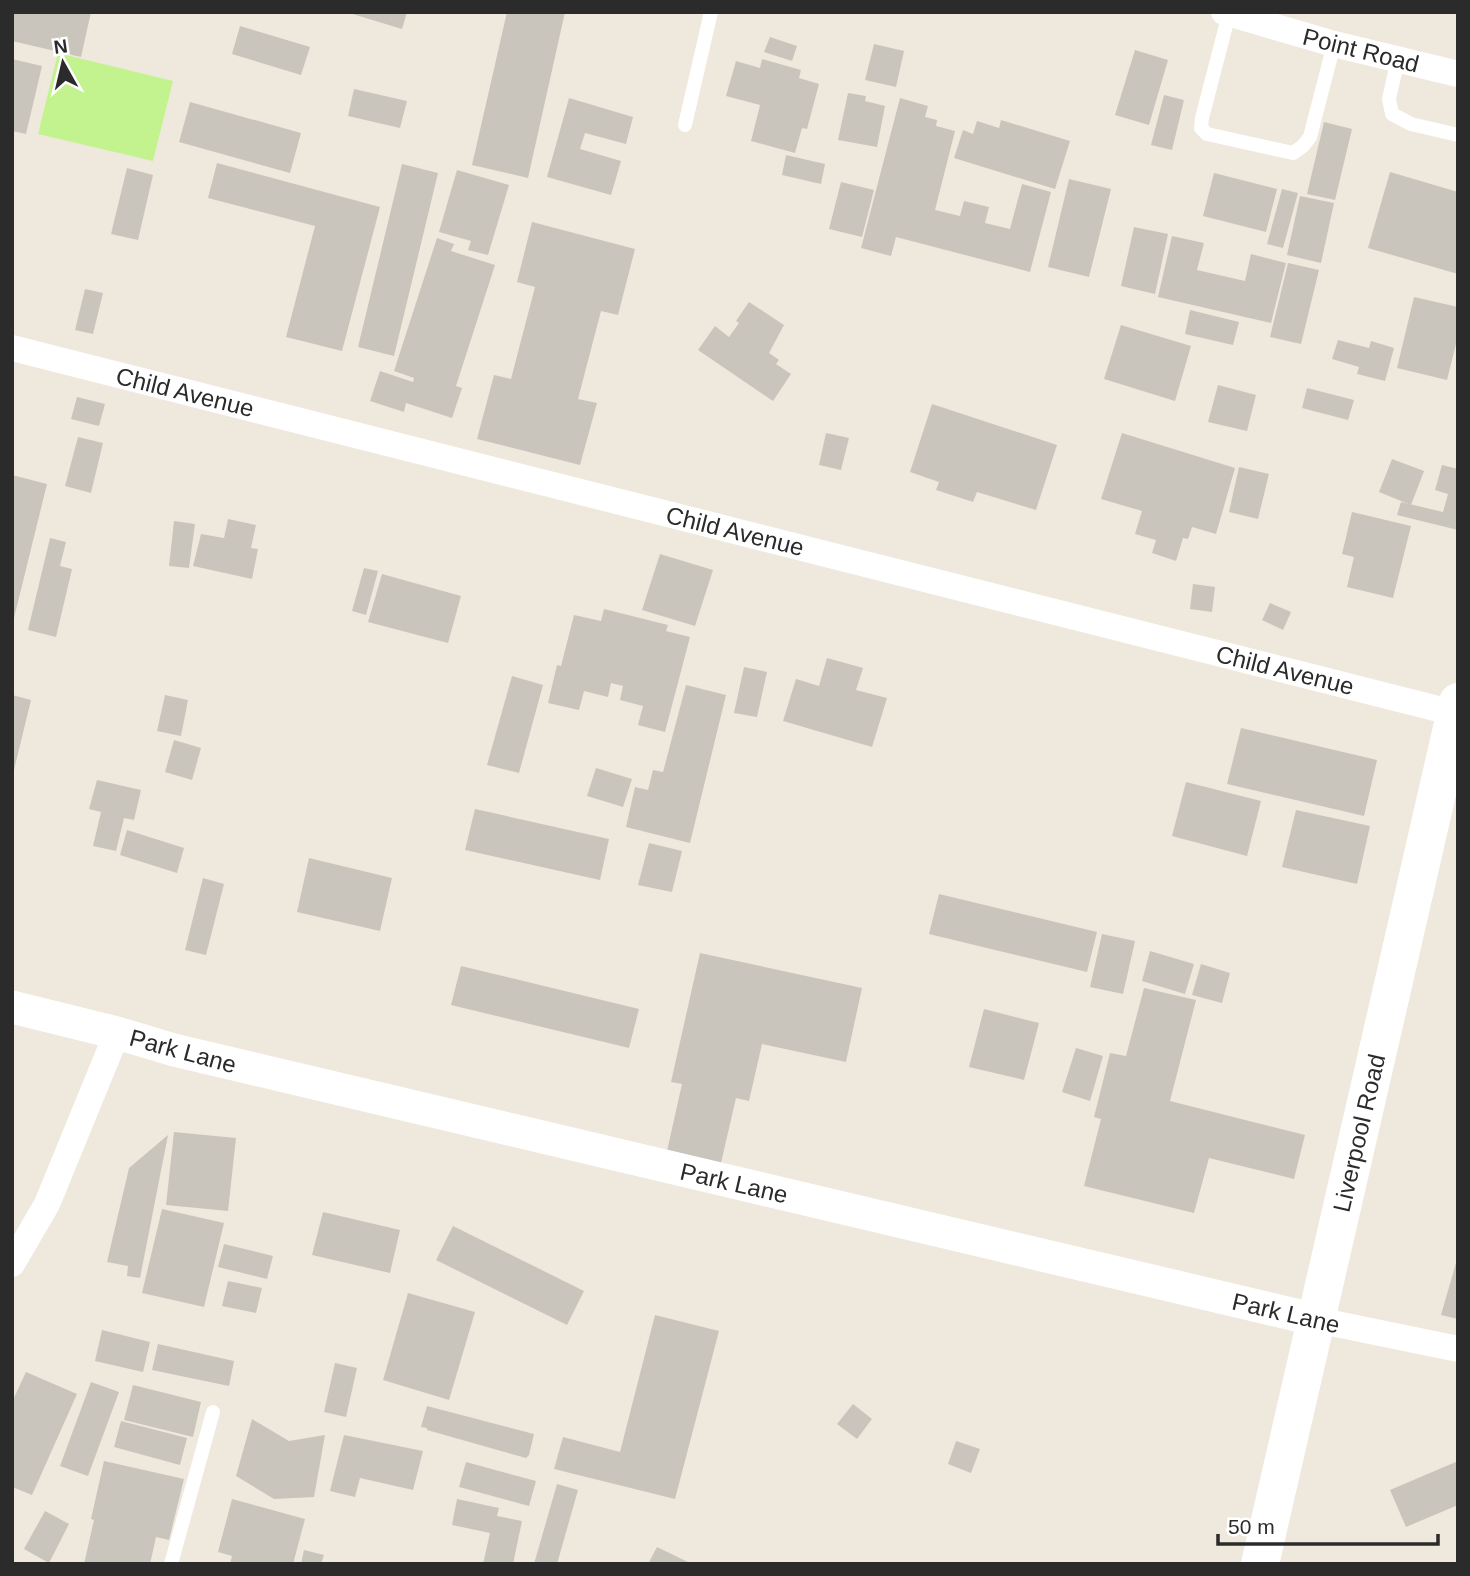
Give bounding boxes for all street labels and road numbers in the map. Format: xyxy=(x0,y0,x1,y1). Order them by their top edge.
street label: Point Road xyxy=(1300,23,1422,77)
street label: Child Avenue xyxy=(113,362,257,422)
street label: Child Avenue xyxy=(663,501,807,561)
street label: Child Avenue xyxy=(1213,640,1357,700)
street label: Park Lane xyxy=(127,1024,239,1078)
street label: Liverpool Road xyxy=(1328,1051,1390,1215)
street label: Park Lane xyxy=(678,1158,790,1208)
street label: Park Lane xyxy=(1230,1288,1342,1338)

